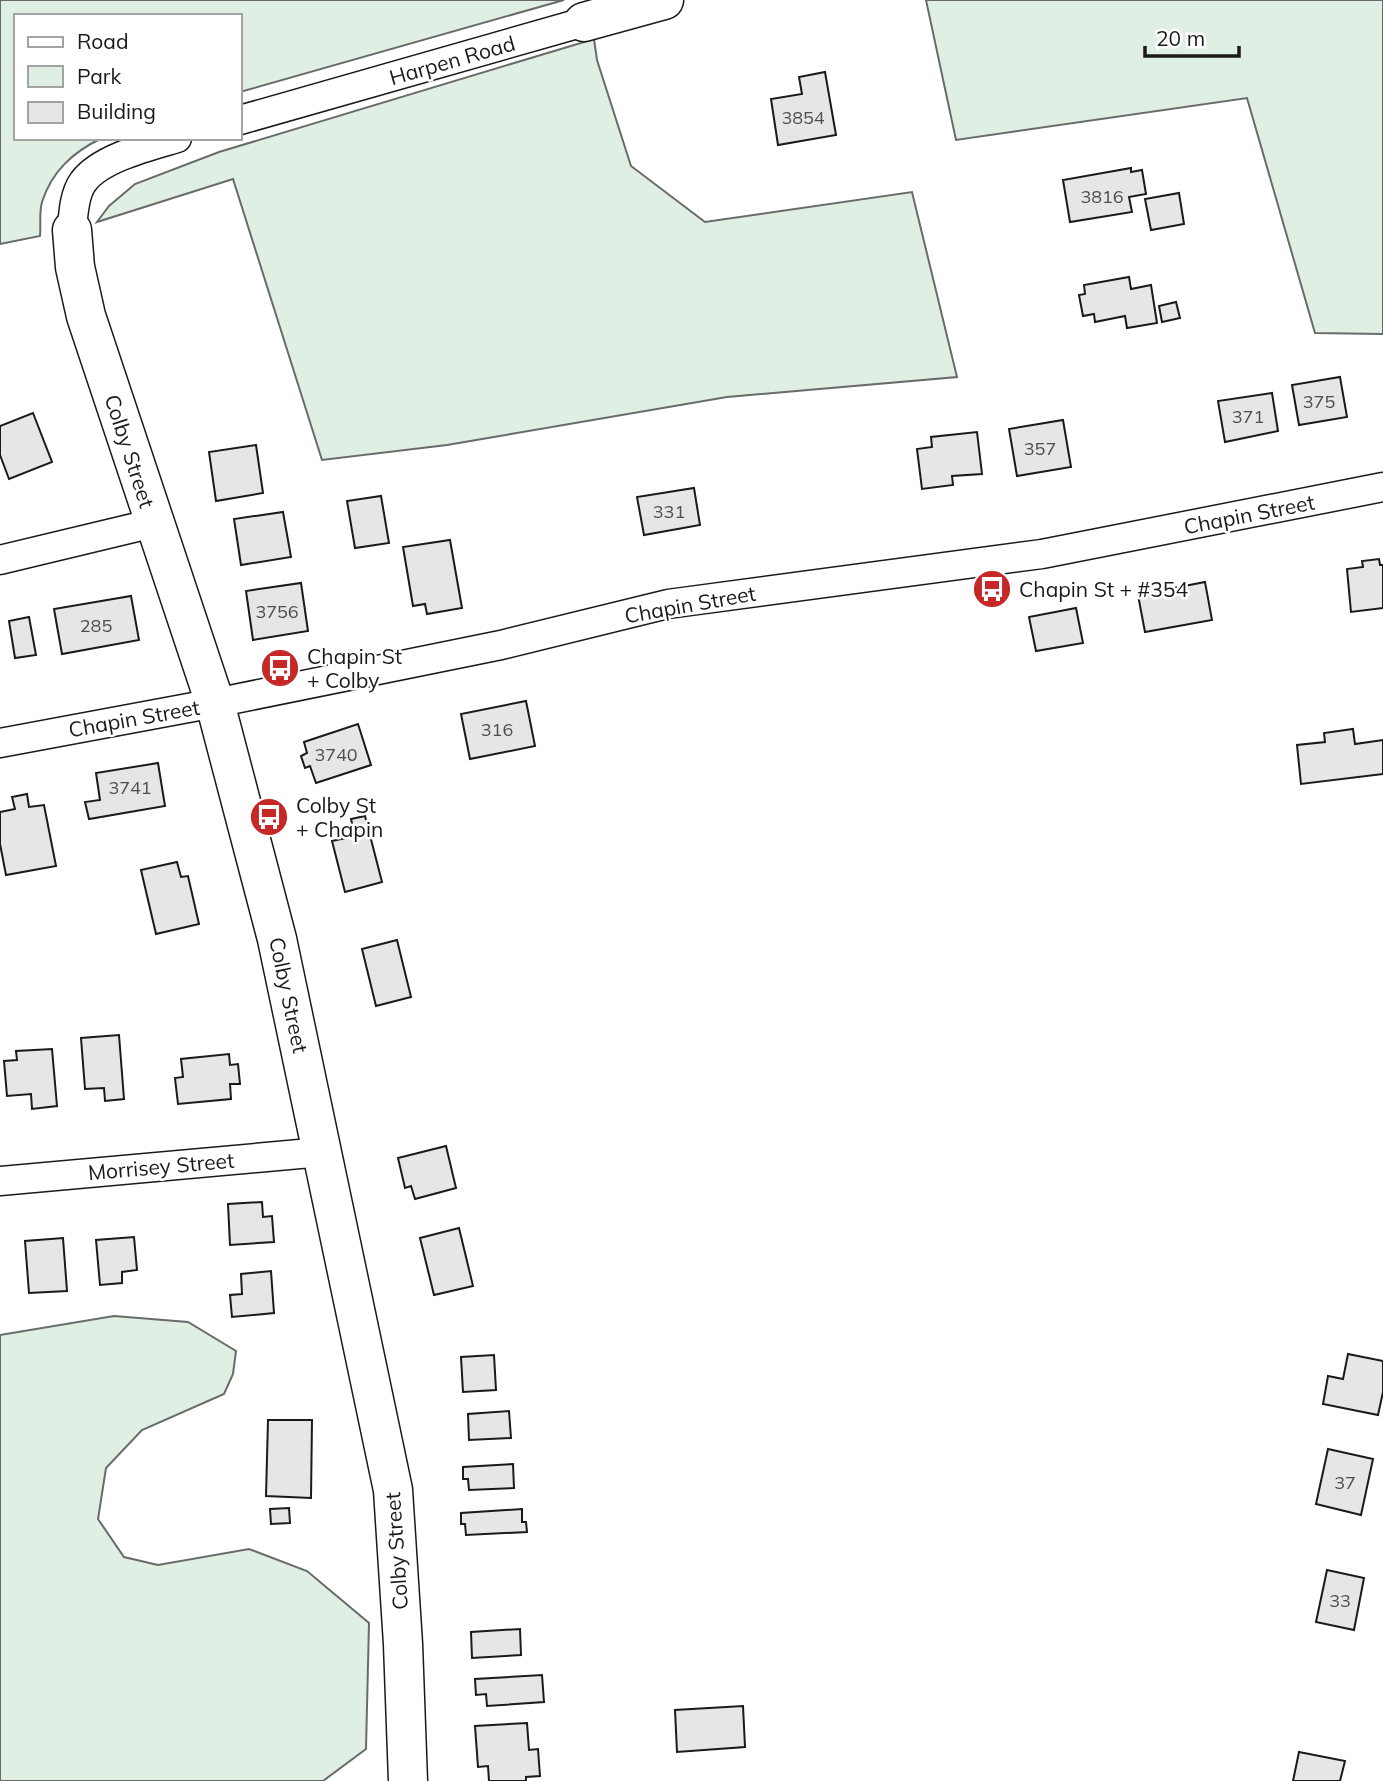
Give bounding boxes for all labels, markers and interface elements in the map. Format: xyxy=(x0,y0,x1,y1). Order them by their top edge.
legend xyxy=(14,14,242,140)
scale bar xyxy=(1145,14,1240,58)
text: 20 m xyxy=(1156,25,1205,51)
text: Road xyxy=(77,28,128,54)
street label: Harpen Road xyxy=(386,30,518,90)
text: Park xyxy=(77,63,121,89)
text: Building xyxy=(77,98,156,124)
house number: 3854 xyxy=(781,106,825,129)
house number: 3816 xyxy=(1080,185,1124,208)
house number: 375 xyxy=(1303,390,1335,413)
street label: Colby Street xyxy=(99,391,161,511)
house number: 371 xyxy=(1232,405,1264,428)
house number: 357 xyxy=(1024,437,1056,460)
street label: Chapin Street xyxy=(1181,489,1317,539)
house number: 331 xyxy=(653,500,685,523)
bus stop icon: Chapin St + #354 xyxy=(971,568,1013,610)
place label: Chapin St + #354 xyxy=(1019,576,1188,602)
street label: Chapin Street xyxy=(622,580,758,628)
house number: 3756 xyxy=(255,600,299,623)
house number: 285 xyxy=(80,614,112,637)
place label: Chapin St + Colby xyxy=(307,643,402,693)
bus stop icon: Chapin St + Colby xyxy=(259,647,301,689)
street label: Chapin Street xyxy=(66,694,202,742)
house number: 316 xyxy=(481,718,513,741)
house number: 3740 xyxy=(314,743,358,766)
house number: 3741 xyxy=(108,776,152,799)
place label: Colby St + Chapin xyxy=(296,792,383,842)
bus stop icon: Colby St + Chapin xyxy=(248,796,290,838)
street label: Colby Street xyxy=(264,935,314,1055)
street label: Morrisey Street xyxy=(87,1147,235,1185)
house number: 37 xyxy=(1334,1471,1356,1494)
street label: Colby Street xyxy=(379,1491,413,1611)
house number: 33 xyxy=(1329,1589,1351,1612)

